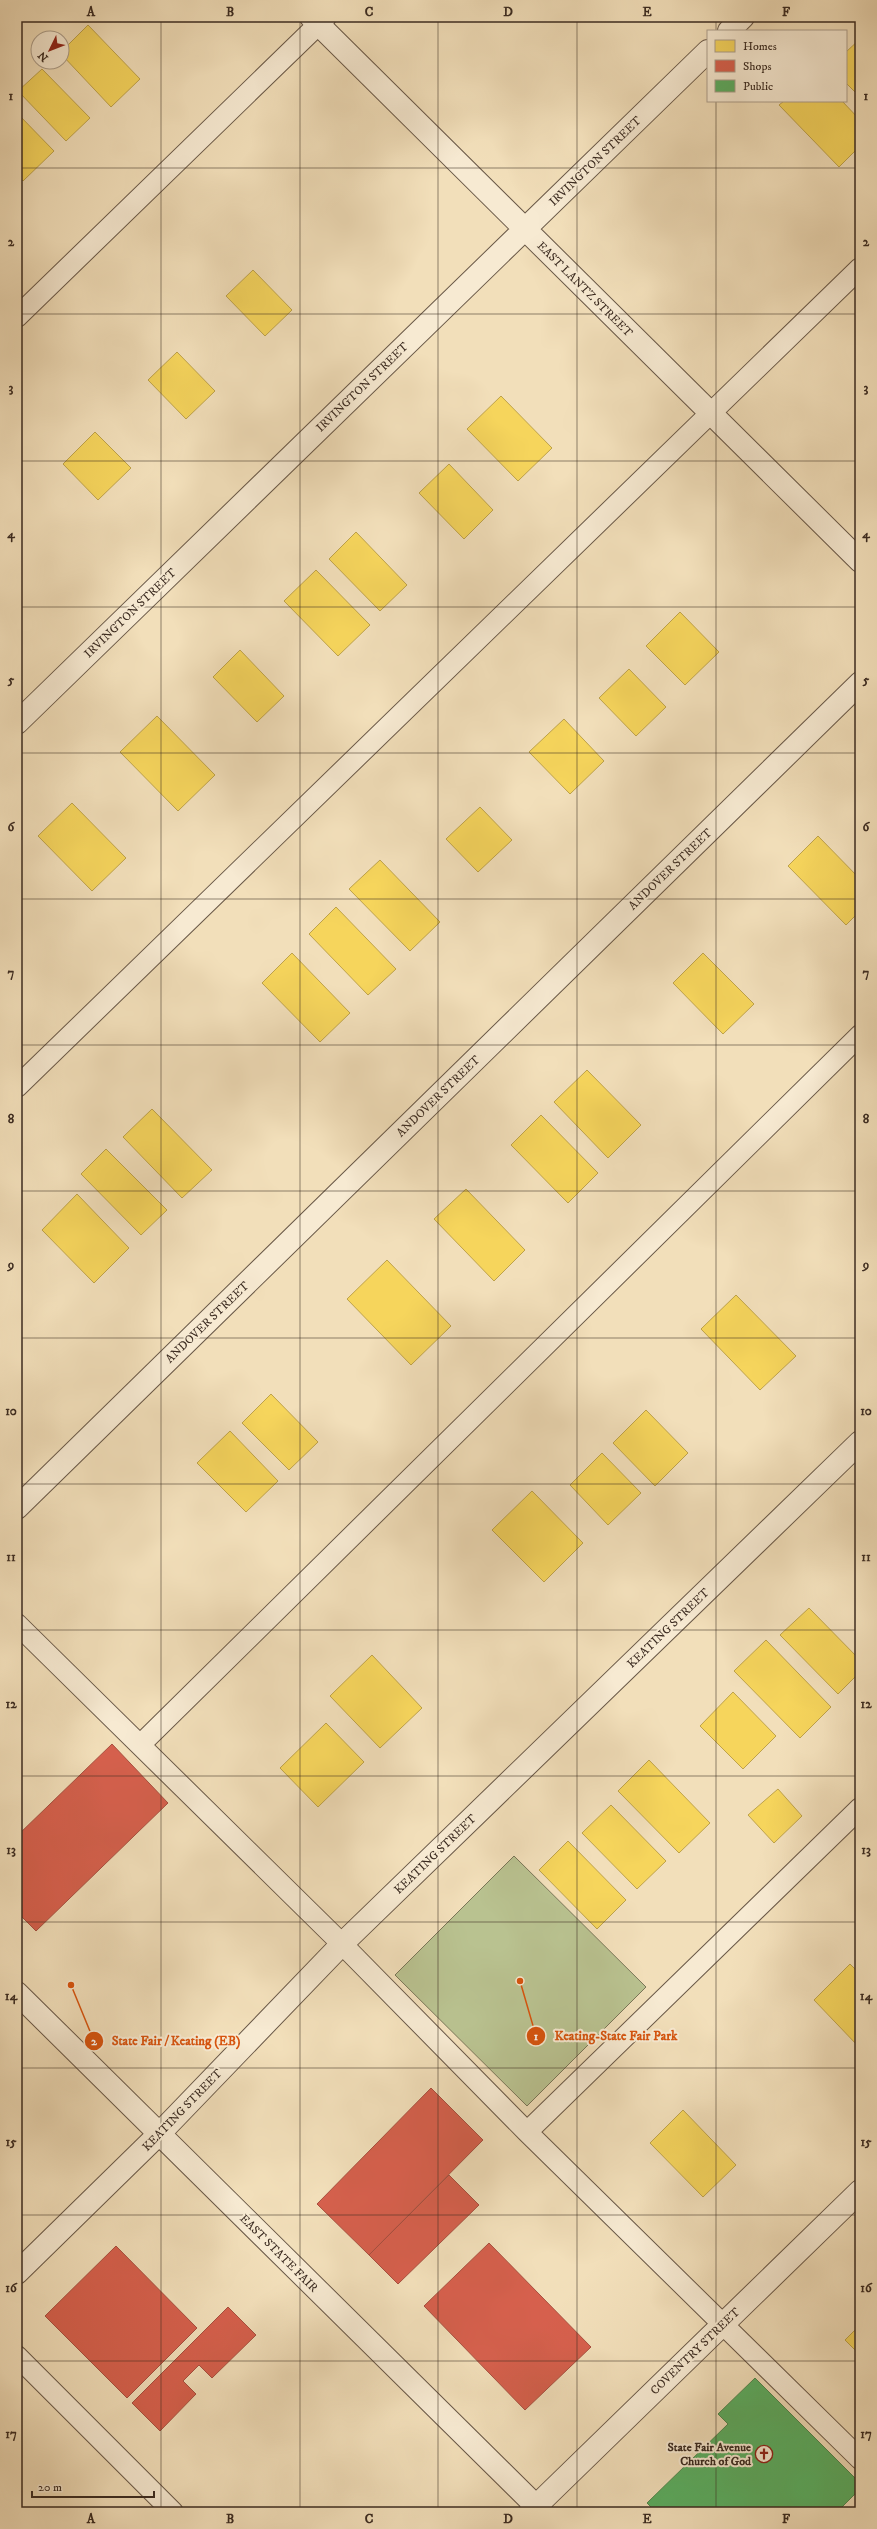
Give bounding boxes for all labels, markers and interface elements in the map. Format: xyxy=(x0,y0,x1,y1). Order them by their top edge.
text: A xyxy=(86,4,96,20)
text: B xyxy=(226,4,234,20)
text: C xyxy=(365,4,374,20)
text: D xyxy=(503,4,513,20)
text: E xyxy=(642,4,652,20)
text: F xyxy=(782,4,791,20)
north arrow xyxy=(30,30,70,70)
legend xyxy=(707,30,847,102)
text: Homes xyxy=(743,39,777,54)
text: N xyxy=(35,48,52,64)
text: Shops xyxy=(743,59,771,74)
text: Public xyxy=(743,79,773,94)
text: 1 xyxy=(9,88,14,104)
text: 1 xyxy=(864,88,869,104)
street label: IRVINGTON STREET xyxy=(546,113,645,209)
text: 2 xyxy=(8,234,15,250)
text: 2 xyxy=(863,234,870,250)
street label: EAST LANTZ STREET xyxy=(534,238,636,340)
street label: IRVINGTON STREET xyxy=(313,339,412,435)
text: 3 xyxy=(9,380,14,396)
text: 3 xyxy=(864,380,869,396)
text: 4 xyxy=(6,526,15,543)
text: 4 xyxy=(861,526,870,543)
street label: IRVINGTON STREET xyxy=(81,565,180,661)
text: 5 xyxy=(7,672,15,688)
text: 5 xyxy=(862,672,870,688)
text: 6 xyxy=(8,819,16,835)
text: 6 xyxy=(863,819,871,835)
street label: ANDOVER STREET xyxy=(625,825,715,913)
text: 7 xyxy=(8,965,15,981)
text: 7 xyxy=(863,965,870,981)
street label: ANDOVER STREET xyxy=(393,1052,483,1140)
text: 8 xyxy=(8,1111,15,1127)
text: 8 xyxy=(863,1111,870,1127)
text: 9 xyxy=(7,1257,14,1273)
text: 9 xyxy=(862,1257,869,1273)
street label: ANDOVER STREET xyxy=(162,1278,252,1366)
text: 10 xyxy=(5,1403,17,1419)
text: 10 xyxy=(860,1403,872,1419)
text: 11 xyxy=(6,1549,16,1565)
text: 11 xyxy=(861,1549,871,1565)
street label: KEATING STREET xyxy=(624,1585,713,1671)
text: 12 xyxy=(5,1696,17,1712)
text: 12 xyxy=(860,1696,872,1712)
street label: KEATING STREET xyxy=(391,1811,480,1897)
text: 13 xyxy=(6,1842,16,1858)
text: 13 xyxy=(861,1842,871,1858)
text: 14 xyxy=(5,1988,18,2005)
text: 14 xyxy=(860,1988,873,2005)
callout: Keating-State Fair Park xyxy=(526,2023,685,2048)
callout: State Fair / Keating (EB) xyxy=(84,2028,249,2053)
text: Keating-State Fair Park xyxy=(554,2028,678,2045)
text: 1 xyxy=(534,2029,539,2044)
text: State Fair / Keating (EB) xyxy=(112,2033,241,2050)
text: 2 xyxy=(91,2034,98,2049)
street label: KEATING STREET xyxy=(139,2066,225,2155)
text: 15 xyxy=(5,2134,17,2150)
text: 15 xyxy=(860,2134,872,2150)
street label: EAST STATE FAIR xyxy=(236,2211,321,2296)
text: 16 xyxy=(5,2280,18,2296)
text: 16 xyxy=(860,2280,873,2296)
street label: COVENTRY STREET xyxy=(647,2305,743,2398)
text: 17 xyxy=(5,2426,17,2442)
text: 17 xyxy=(860,2426,872,2442)
place label: State Fair Avenue Church of God xyxy=(668,2440,752,2469)
church icon: State Fair Avenue Church of God xyxy=(754,2444,774,2464)
scale bar xyxy=(32,2473,154,2499)
text: 20 m xyxy=(38,2480,62,2495)
text: A xyxy=(86,2511,96,2527)
text: B xyxy=(226,2511,234,2527)
text: C xyxy=(365,2511,374,2527)
text: D xyxy=(503,2511,513,2527)
text: E xyxy=(642,2511,652,2527)
text: F xyxy=(782,2511,791,2527)

